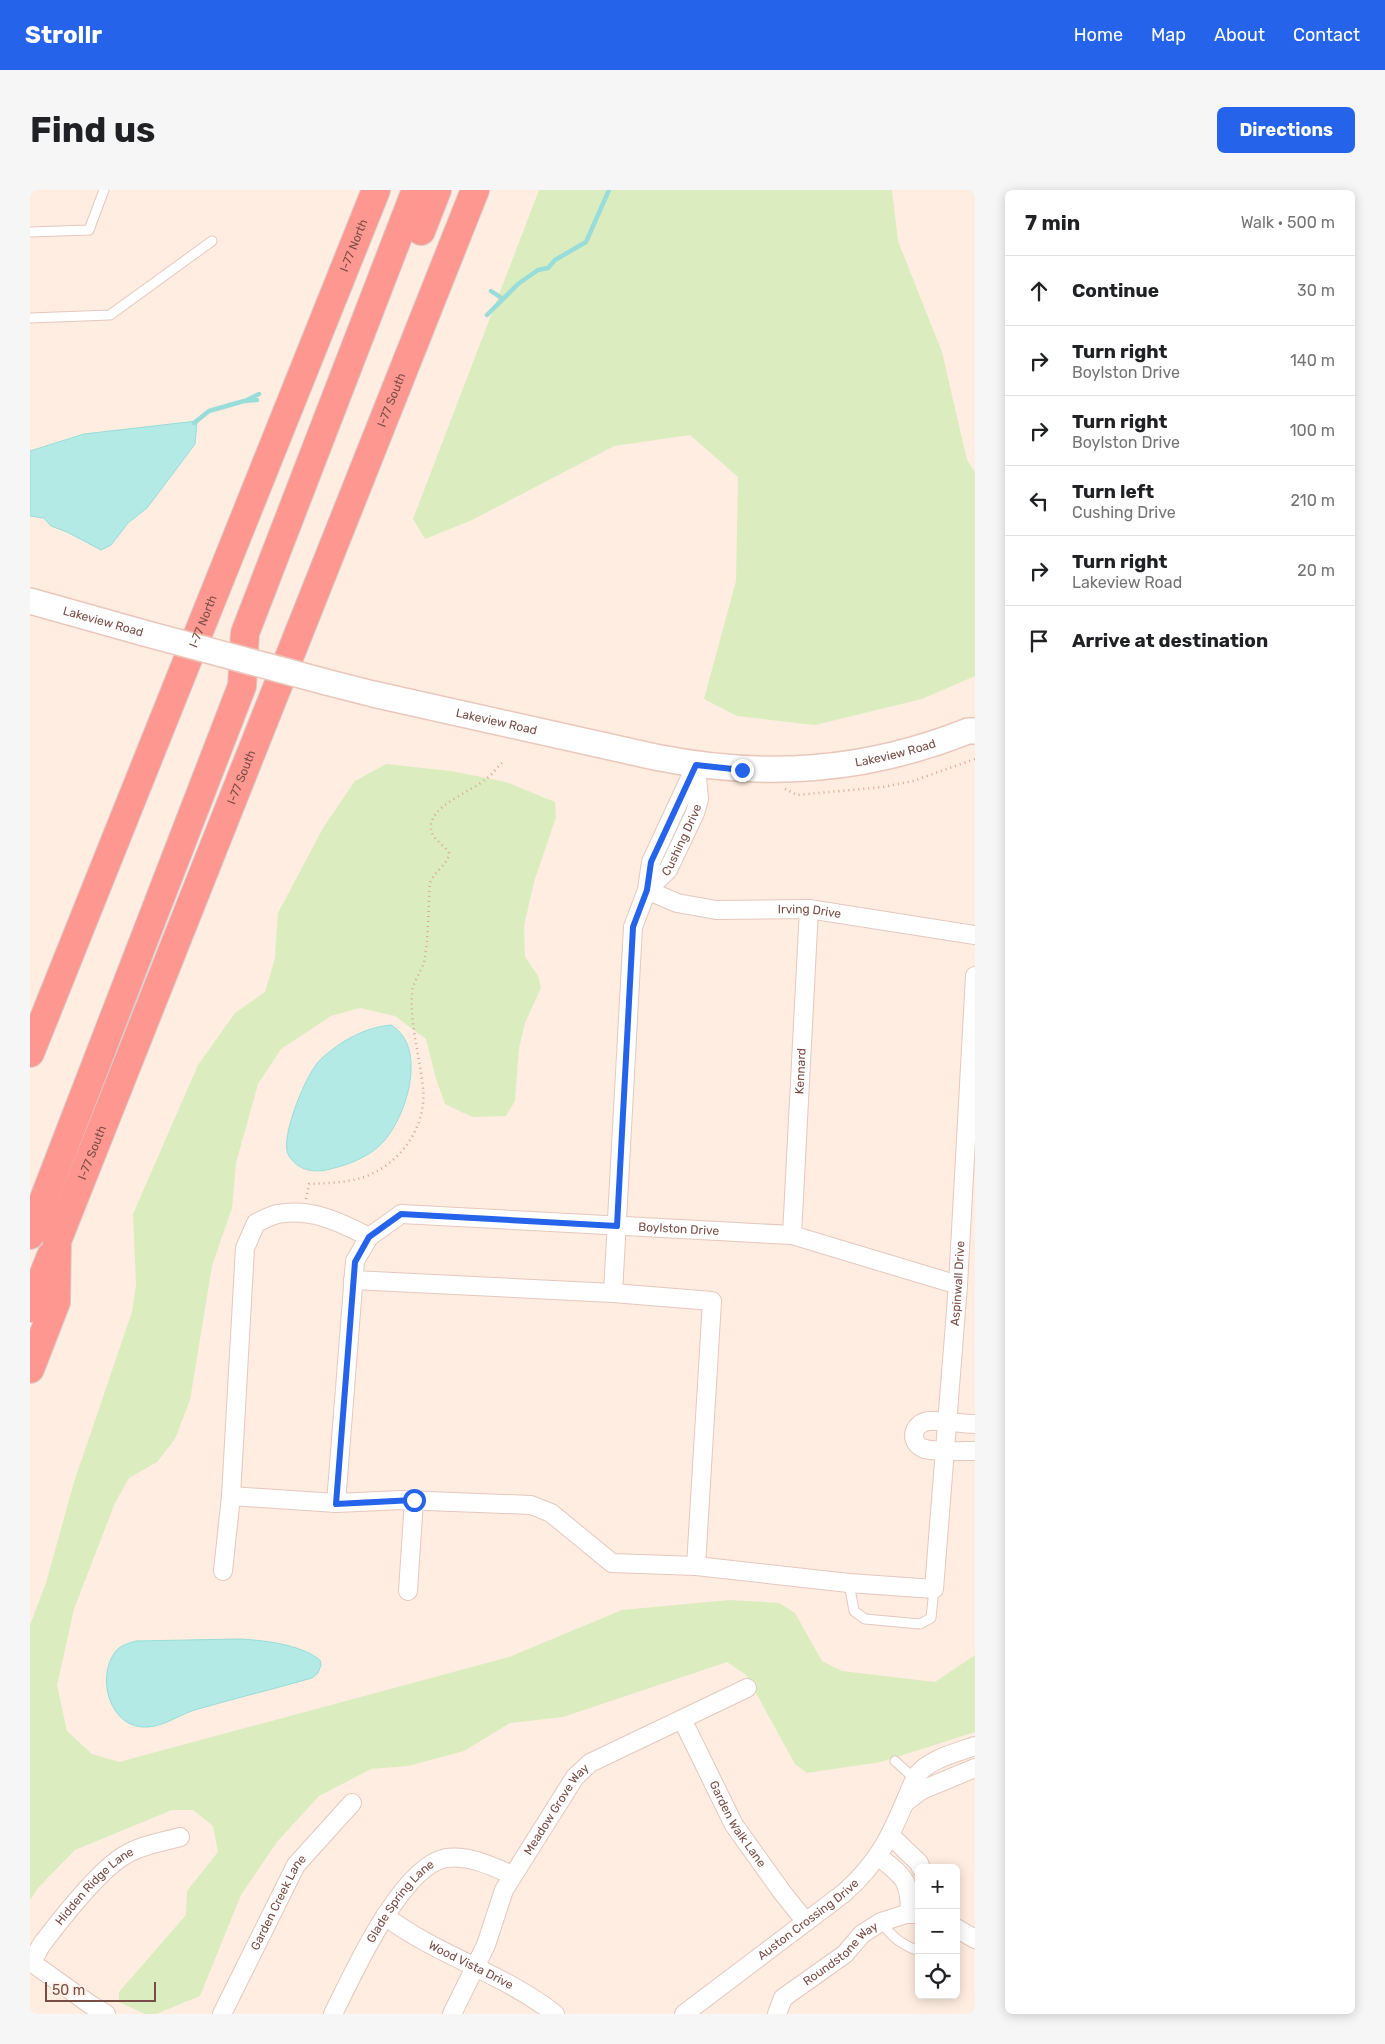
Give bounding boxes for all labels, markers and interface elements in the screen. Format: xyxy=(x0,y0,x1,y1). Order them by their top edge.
text: Strollr xyxy=(25,21,102,49)
text: Home xyxy=(1074,24,1123,46)
text: Map xyxy=(1151,24,1186,46)
text: About xyxy=(1214,24,1265,46)
text: Contact xyxy=(1293,24,1360,46)
button: Directions xyxy=(1217,107,1355,153)
text: Find us xyxy=(30,109,155,151)
text: 7 min xyxy=(1025,210,1080,235)
text: Walk · 500 m xyxy=(1241,213,1335,232)
street label: I-77 North xyxy=(337,217,371,274)
icon: ahead xyxy=(1025,277,1053,305)
text: Continue xyxy=(1072,279,1159,302)
text: 30 m xyxy=(1297,281,1335,300)
text: Turn right xyxy=(1072,340,1167,363)
icon: right xyxy=(1025,347,1053,375)
text: 140 m xyxy=(1290,351,1335,370)
text: Boylston Drive xyxy=(1072,363,1180,382)
street label: I-77 South xyxy=(374,371,409,429)
text: Turn right xyxy=(1072,410,1167,433)
icon: right xyxy=(1025,417,1053,445)
text: 100 m xyxy=(1290,421,1335,440)
text: Boylston Drive xyxy=(1072,433,1180,452)
text: Turn left xyxy=(1072,480,1154,503)
icon: left xyxy=(1025,487,1053,515)
text: 210 m xyxy=(1290,491,1335,510)
text: Cushing Drive xyxy=(1072,503,1176,522)
text: Turn right xyxy=(1072,550,1167,573)
icon: right xyxy=(1025,557,1053,585)
text: 20 m xyxy=(1297,561,1335,580)
text: Lakeview Road xyxy=(1072,573,1182,592)
street label: I-77 North xyxy=(186,593,220,650)
street label: Lakeview Road xyxy=(61,604,145,639)
icon: arrive xyxy=(1025,627,1053,655)
text: Arrive at destination xyxy=(1072,629,1268,652)
street label: Lakeview Road xyxy=(455,706,538,737)
street label: Lakeview Road xyxy=(854,736,937,770)
street label: I-77 South xyxy=(224,748,259,806)
route end xyxy=(731,759,754,782)
street label: Cushing Drive xyxy=(659,802,704,879)
street label: Irving Drive xyxy=(778,902,842,921)
street label: Kennard xyxy=(792,1048,809,1095)
street label: I-77 South xyxy=(75,1123,109,1182)
street label: Boylston Drive xyxy=(638,1220,720,1238)
street label: Aspinwall Drive xyxy=(948,1240,967,1326)
route start xyxy=(403,1489,426,1512)
street label: Meadow Grove Way xyxy=(521,1761,592,1857)
street label: Garden Walk Lane xyxy=(706,1779,769,1870)
street label: Hidden Ridge Lane xyxy=(52,1844,136,1928)
street label: Garden Creek Lane xyxy=(248,1852,309,1953)
street label: Glade Spring Lane xyxy=(364,1857,437,1945)
map controls xyxy=(915,1864,960,1999)
button: + xyxy=(915,1864,960,1909)
street label: Auston Crossing Drive xyxy=(755,1876,862,1963)
button: − xyxy=(915,1909,960,1954)
street label: Roundstone Way xyxy=(800,1919,881,1989)
street label: Wood Vista Drive xyxy=(426,1938,516,1992)
button: locate xyxy=(915,1954,960,1999)
scale bar xyxy=(45,1979,156,2002)
text: 50 m xyxy=(52,1982,85,1999)

